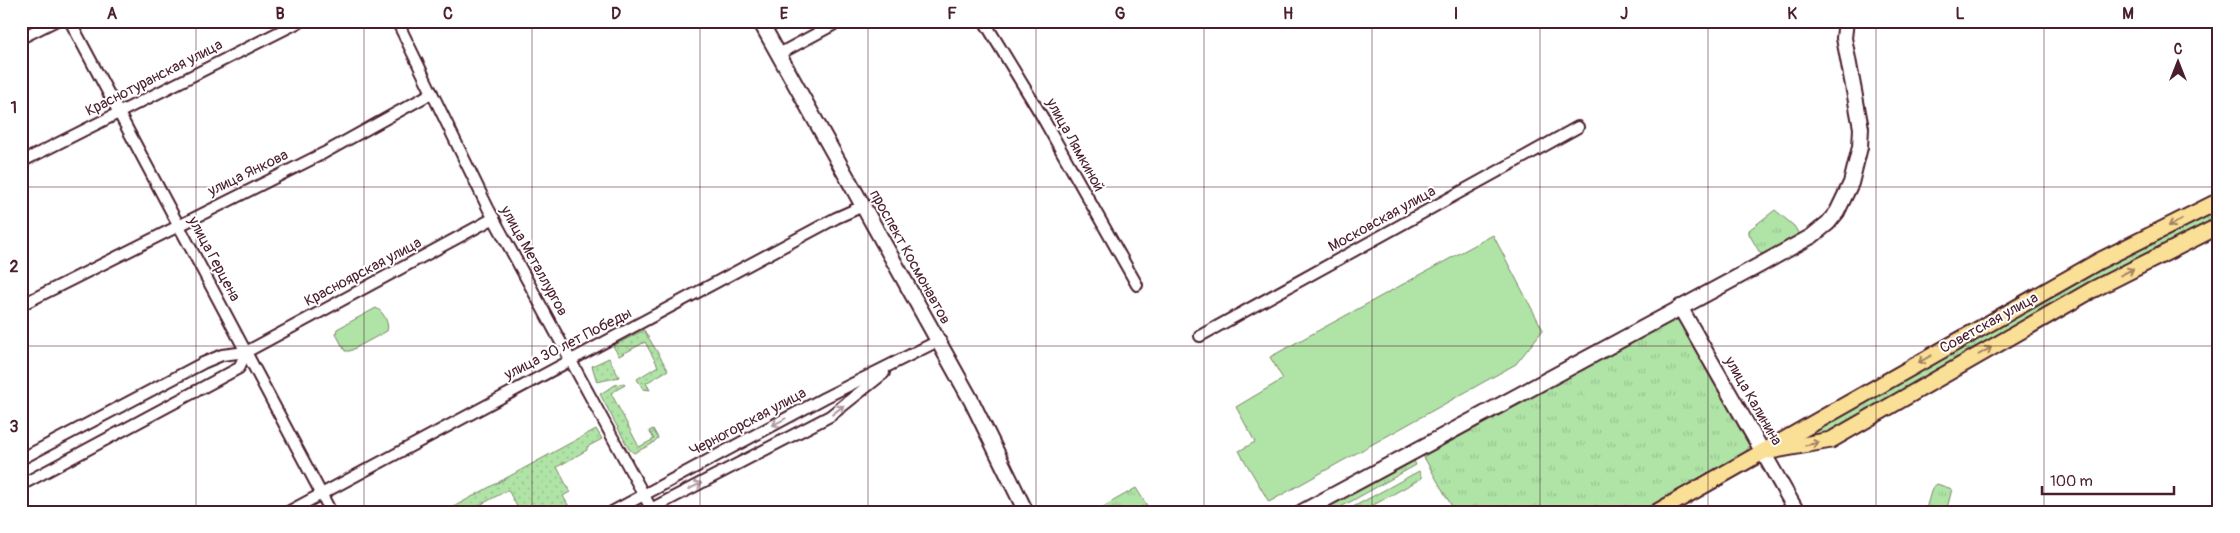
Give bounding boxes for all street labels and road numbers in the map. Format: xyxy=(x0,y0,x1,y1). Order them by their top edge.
street label: Краснотуранская улица xyxy=(82,35,226,121)
street label: улица Лямкиной xyxy=(1041,94,1108,195)
street label: улица Янкова xyxy=(204,145,291,201)
street label: Московская улица xyxy=(1325,182,1439,256)
street label: проспект Космонавтов xyxy=(865,186,955,328)
street label: улица Металлургов xyxy=(495,202,572,319)
street label: улица Герцена xyxy=(183,212,244,305)
street label: Красноярская улица xyxy=(301,233,425,311)
street label: Советская улица xyxy=(1936,288,2042,358)
street label: улица 30 лет Победы xyxy=(500,304,635,385)
street label: улица Калинина xyxy=(1719,352,1786,449)
street label: Черногорская улица xyxy=(686,383,810,461)

